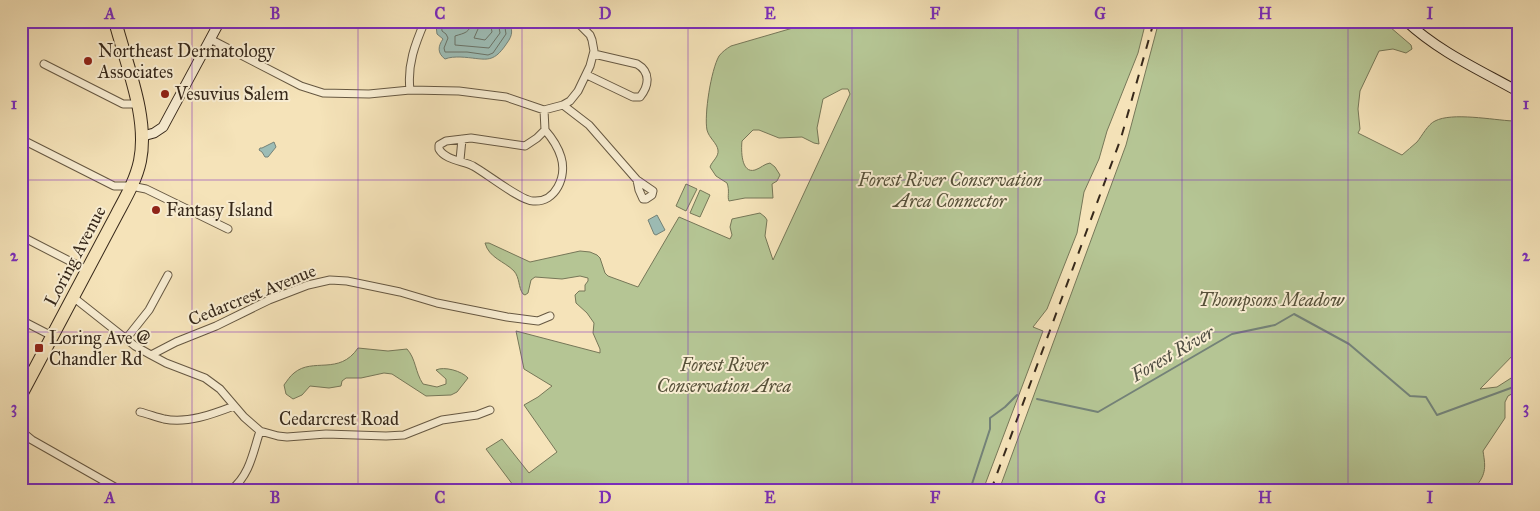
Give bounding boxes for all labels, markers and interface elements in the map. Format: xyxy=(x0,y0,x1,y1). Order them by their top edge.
text: A xyxy=(104,4,116,23)
text: B xyxy=(270,4,280,23)
text: C xyxy=(435,4,446,23)
text: D xyxy=(599,4,612,23)
text: E xyxy=(764,4,776,23)
text: F xyxy=(930,4,941,23)
text: G xyxy=(1094,4,1106,23)
text: H xyxy=(1258,4,1272,23)
text: I xyxy=(1427,4,1434,23)
place label: Northeast Dermatology Associates xyxy=(97,40,275,83)
marker: Northeast Dermatology Associates xyxy=(82,55,94,67)
place label: Vesuvius Salem xyxy=(174,83,289,105)
marker: Vesuvius Salem xyxy=(159,88,171,100)
text: 1 xyxy=(11,94,18,113)
text: 1 xyxy=(1523,94,1530,113)
park label: Forest River Conservation Area Connector xyxy=(857,169,1043,212)
place label: Fantasy Island xyxy=(166,199,273,221)
street label: Loring Avenue xyxy=(39,202,111,310)
marker: Fantasy Island xyxy=(150,204,162,216)
text: 2 xyxy=(10,246,19,265)
text: 2 xyxy=(1522,246,1531,265)
street label: Cedarcrest Avenue xyxy=(185,259,319,331)
park label: Thompsons Meadow xyxy=(1198,289,1345,312)
water label: Forest River xyxy=(1126,320,1219,387)
place label: Loring Ave @ Chandler Rd xyxy=(49,327,150,370)
marker: Loring Ave @ Chandler Rd xyxy=(33,342,45,354)
park label: Forest River Conservation Area xyxy=(657,354,792,397)
text: 3 xyxy=(11,398,17,418)
text: 3 xyxy=(1523,398,1529,418)
street label: Cedarcrest Road xyxy=(279,408,399,430)
text: A xyxy=(104,488,116,507)
text: B xyxy=(270,488,280,507)
text: C xyxy=(435,488,446,507)
text: D xyxy=(599,488,612,507)
text: E xyxy=(764,488,776,507)
text: F xyxy=(930,488,941,507)
text: G xyxy=(1094,488,1106,507)
text: H xyxy=(1258,488,1272,507)
text: I xyxy=(1427,488,1434,507)

